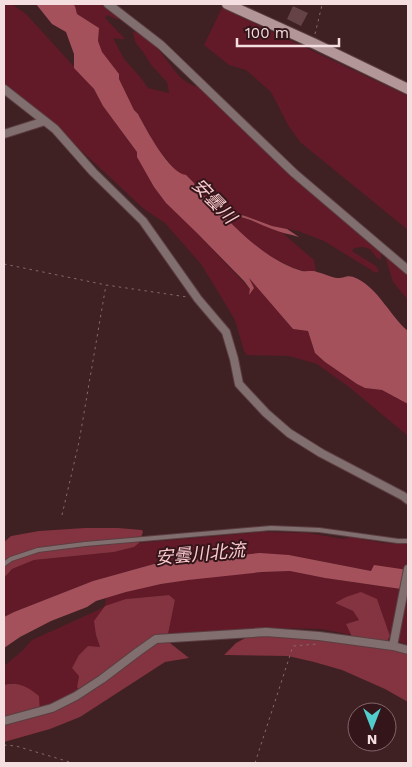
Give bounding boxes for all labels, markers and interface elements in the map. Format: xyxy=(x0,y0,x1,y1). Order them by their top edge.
scale bar xyxy=(237,15,340,47)
text: 100 m xyxy=(245,24,289,42)
water label: 安曇川 xyxy=(188,174,242,229)
water label: 安曇川北流 xyxy=(154,539,249,568)
north arrow xyxy=(347,702,397,752)
text: N xyxy=(367,732,377,748)

